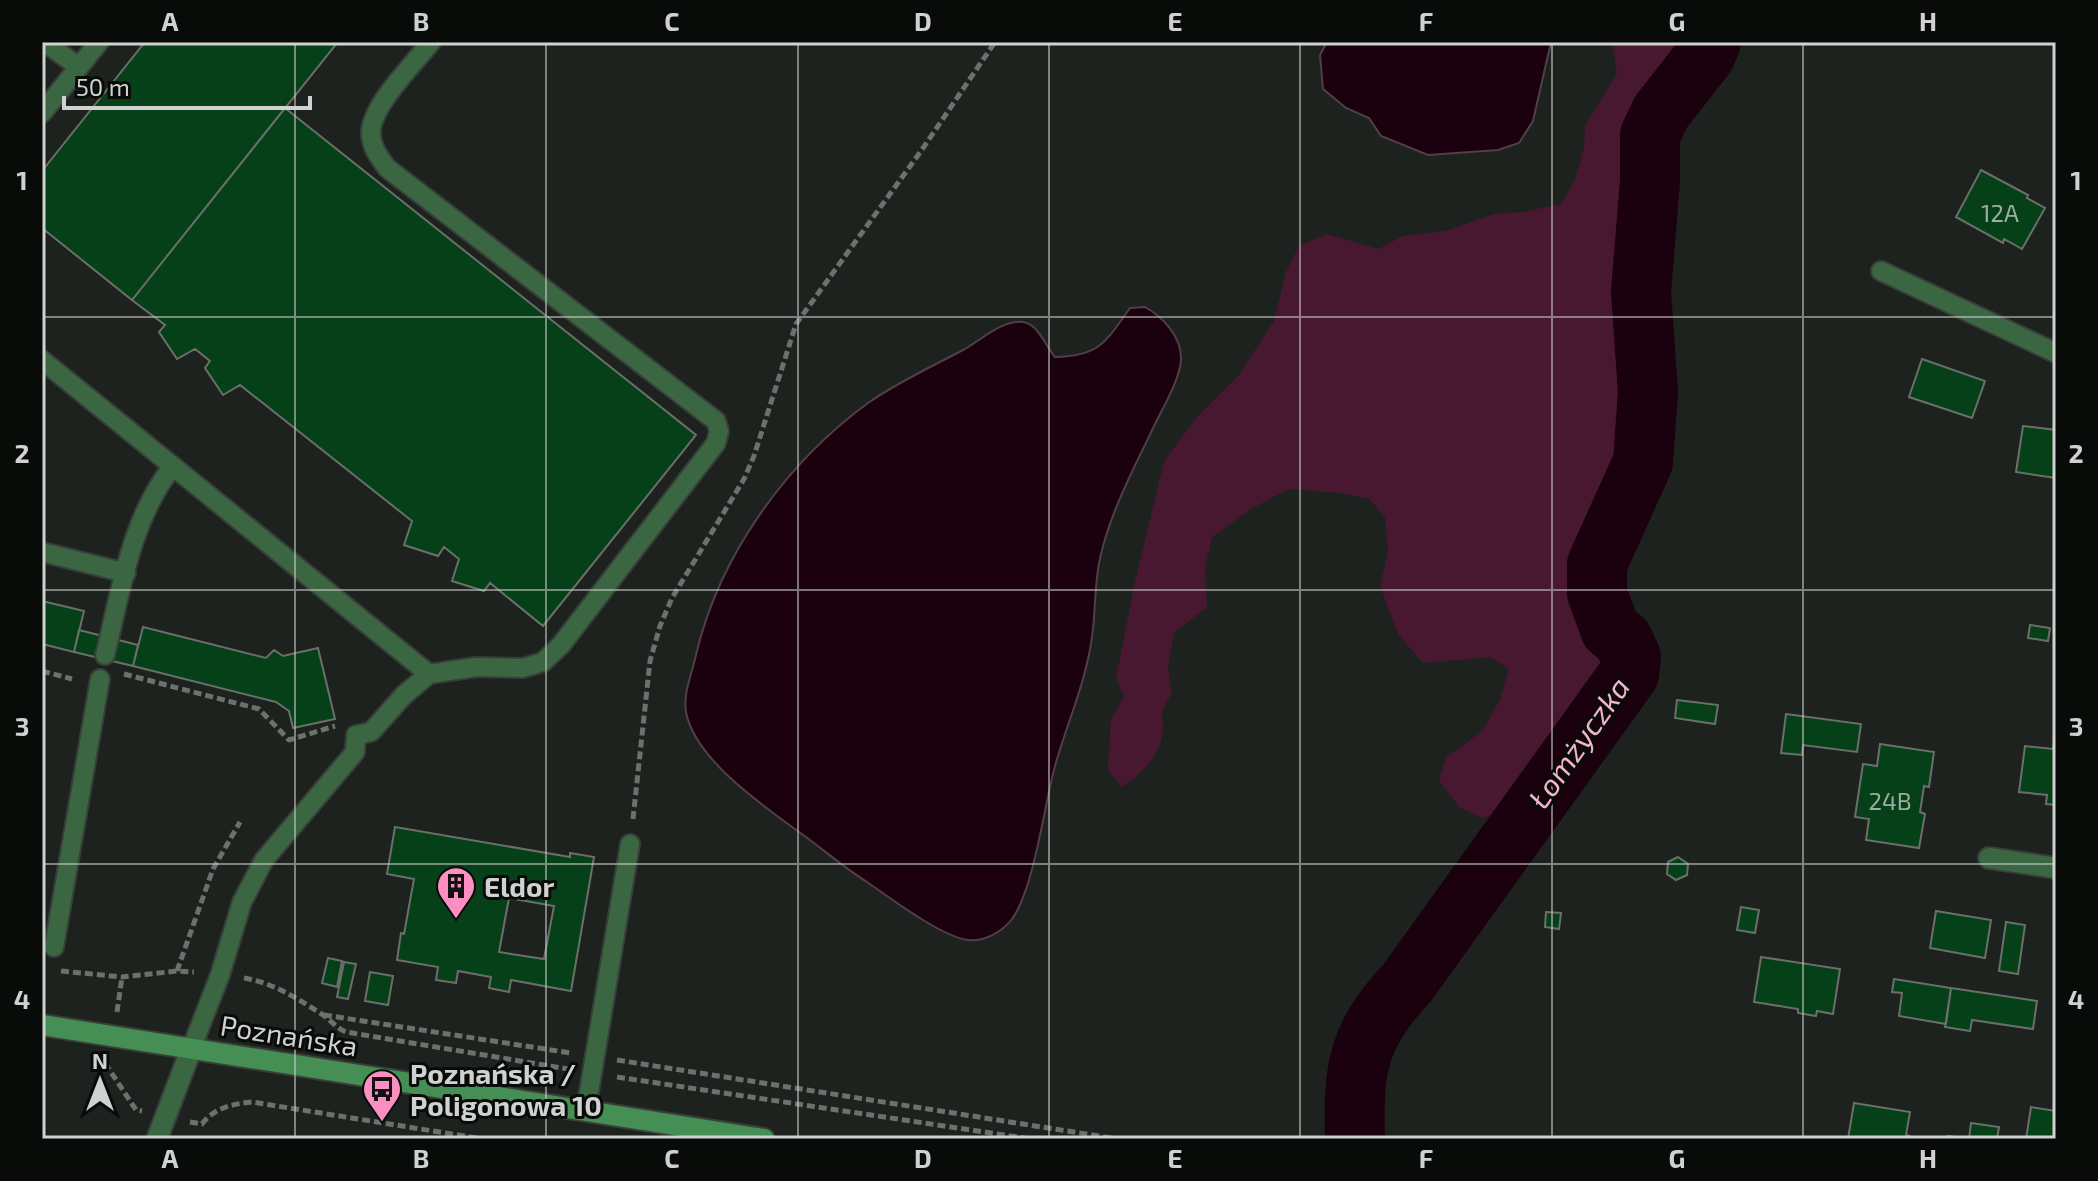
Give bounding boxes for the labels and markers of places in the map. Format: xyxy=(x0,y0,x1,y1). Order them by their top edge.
building icon: Eldor xyxy=(435,865,477,920)
place label: Eldor xyxy=(484,869,555,903)
place label: Poznańska / Poligonowa 10 xyxy=(410,1056,602,1122)
bus stop icon: Poznańska / Poligonowa 10 xyxy=(361,1068,403,1123)

